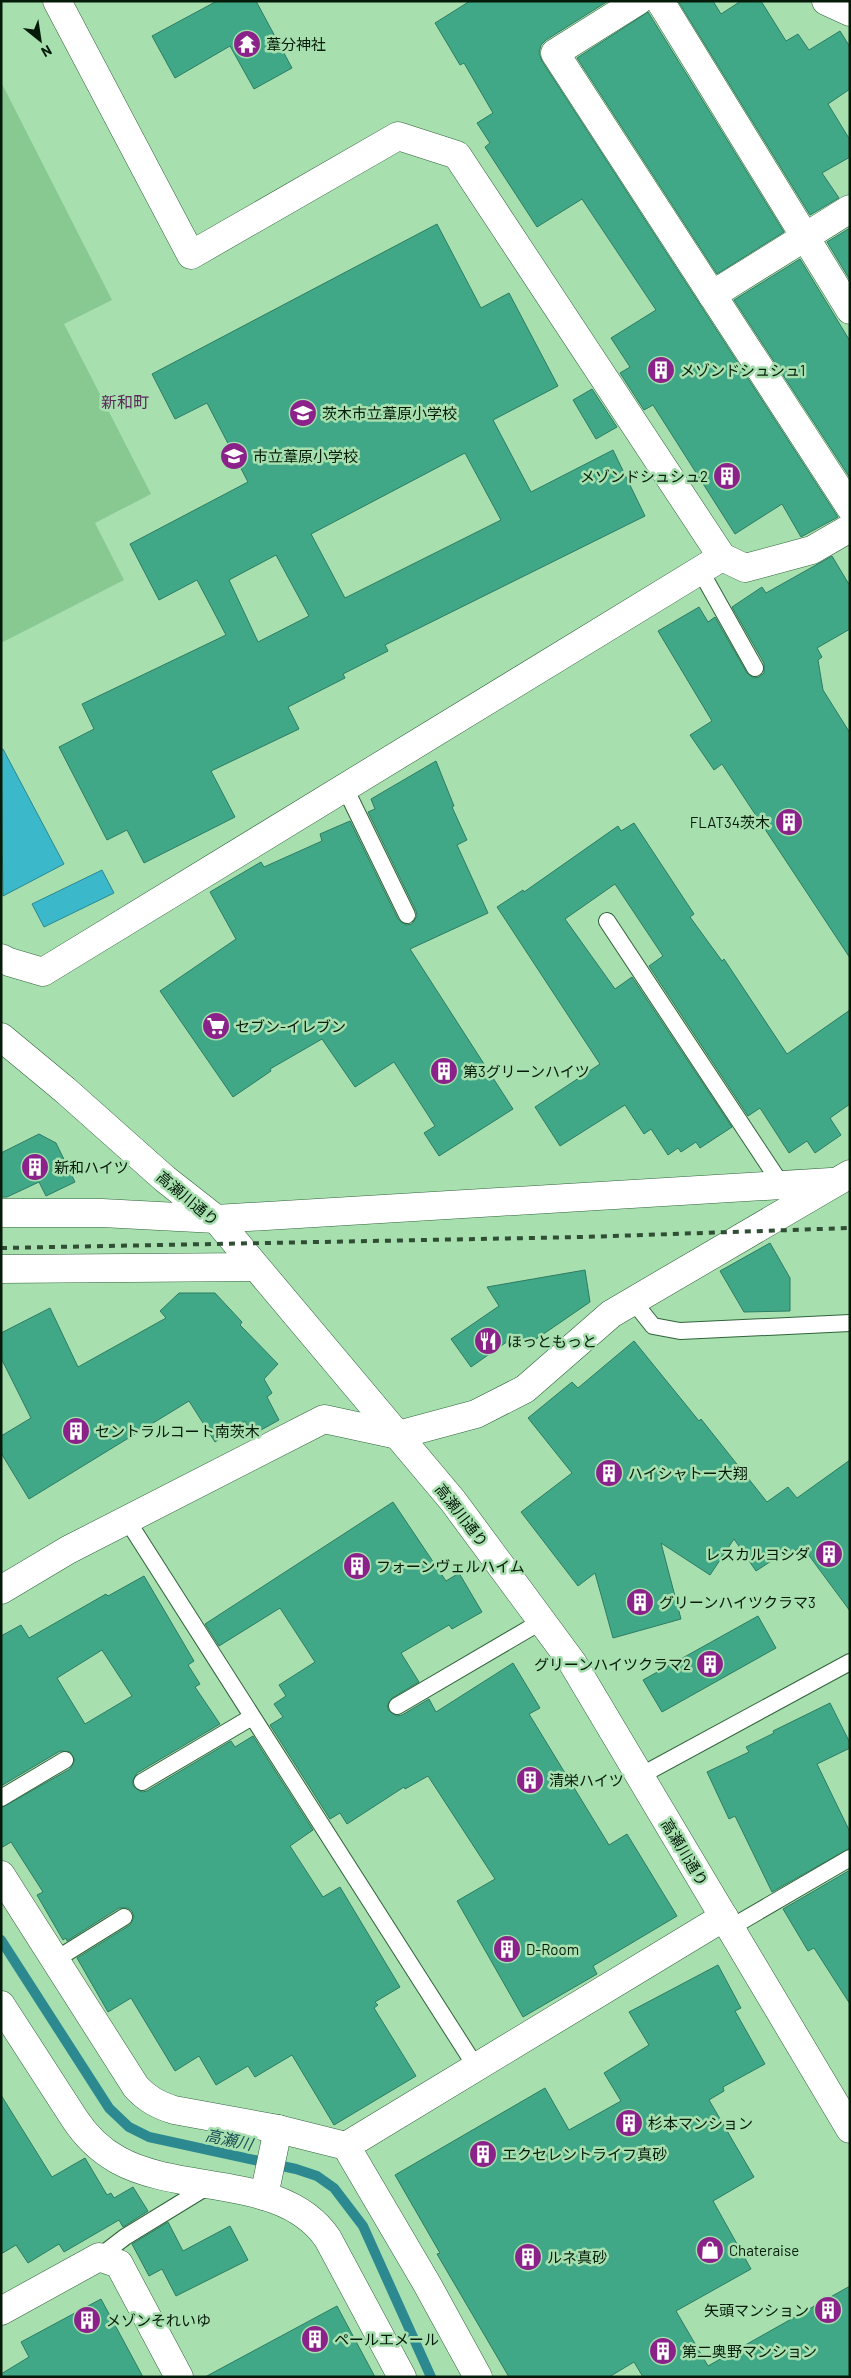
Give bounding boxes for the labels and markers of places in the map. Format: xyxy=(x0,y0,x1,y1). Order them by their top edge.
temple icon: 葦分神社 xyxy=(232,29,262,59)
place label: 葦分神社 xyxy=(266,35,326,53)
building icon: メゾンドシュシュ1 xyxy=(646,355,676,385)
place label: メゾンドシュシュ1 xyxy=(680,361,805,379)
school or university icon: 茨木市立葦原小学校 xyxy=(288,398,318,428)
place label: 茨木市立葦原小学校 xyxy=(322,404,457,422)
school or university icon: 市立葦原小学校 xyxy=(219,441,249,471)
place label: 市立葦原小学校 xyxy=(253,447,358,465)
building icon: メゾンドシュシュ2 xyxy=(712,461,742,491)
place label: メゾンドシュシュ2 xyxy=(580,467,708,485)
building icon: FLAT34茨木 xyxy=(774,807,804,837)
place label: FLAT34茨木 xyxy=(690,813,770,831)
supermarket icon: セブン-イレブン xyxy=(201,1011,231,1041)
place label: セブン-イレブン xyxy=(235,1017,346,1035)
building icon: 第3グリーンハイツ xyxy=(429,1056,459,1086)
place label: 第3グリーンハイツ xyxy=(463,1062,590,1080)
building icon: 新和ハイツ xyxy=(20,1152,50,1182)
place label: 新和ハイツ xyxy=(54,1158,129,1176)
restaurant icon: ほっともっと xyxy=(473,1326,503,1356)
place label: ほっともっと xyxy=(507,1332,597,1350)
building icon: セントラルコート南茨木 xyxy=(61,1416,91,1446)
place label: セントラルコート南茨木 xyxy=(95,1422,260,1440)
building icon: ハイシャトー大翔 xyxy=(594,1458,624,1488)
place label: ハイシャトー大翔 xyxy=(628,1464,748,1482)
building icon: レスカルヨシダ xyxy=(814,1539,844,1569)
place label: レスカルヨシダ xyxy=(705,1545,810,1563)
building icon: フォーンヴェルハイム xyxy=(342,1551,372,1581)
place label: フォーンヴェルハイム xyxy=(376,1557,525,1575)
building icon: グリーンハイツクラマ3 xyxy=(625,1587,655,1617)
place label: グリーンハイツクラマ3 xyxy=(659,1593,816,1611)
building icon: グリーンハイツクラマ2 xyxy=(695,1649,725,1679)
place label: グリーンハイツクラマ2 xyxy=(534,1655,691,1673)
building icon: 清栄ハイツ xyxy=(515,1765,545,1795)
place label: 清栄ハイツ xyxy=(549,1771,624,1789)
building icon: D-Room xyxy=(492,1934,522,1964)
place label: D-Room xyxy=(526,1940,579,1958)
building icon: 杉本マンション xyxy=(614,2108,644,2138)
place label: 杉本マンション xyxy=(648,2114,753,2132)
building icon: エクセレントライフ真砂 xyxy=(468,2139,498,2169)
place label: エクセレントライフ真砂 xyxy=(502,2145,667,2163)
shop icon: Chateraise xyxy=(695,2235,725,2265)
place label: Chateraise xyxy=(729,2241,799,2259)
building icon: ルネ真砂 xyxy=(513,2242,543,2272)
place label: ルネ真砂 xyxy=(547,2248,607,2266)
building icon: 矢頭マンション xyxy=(813,2295,843,2325)
place label: 矢頭マンション xyxy=(704,2301,809,2319)
building icon: メゾンそれいゆ xyxy=(72,2305,102,2335)
place label: メゾンそれいゆ xyxy=(106,2311,211,2329)
building icon: ペールエメール xyxy=(300,2324,330,2354)
place label: ペールエメール xyxy=(334,2330,439,2348)
building icon: 第二奥野マンション xyxy=(648,2336,678,2366)
place label: 第二奥野マンション xyxy=(682,2342,817,2360)

